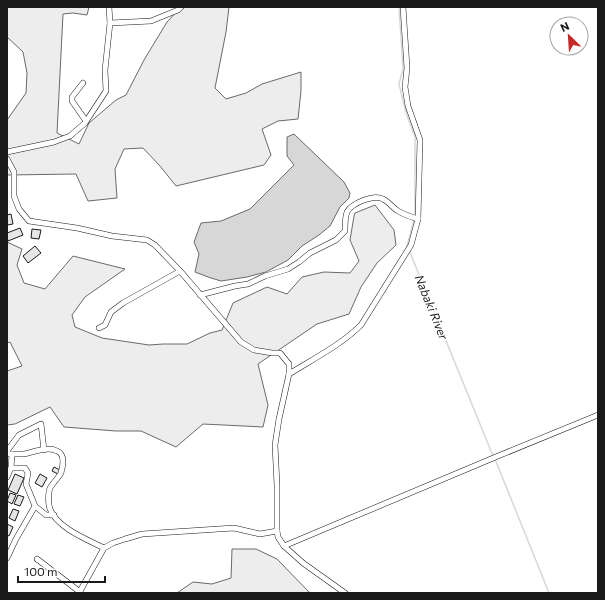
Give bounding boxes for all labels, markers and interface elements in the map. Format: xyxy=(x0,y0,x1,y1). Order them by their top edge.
north arrow xyxy=(549,16,589,56)
text: N xyxy=(558,19,571,34)
water label: Nabaki River xyxy=(413,272,452,343)
scale bar xyxy=(18,558,105,584)
text: 100 m xyxy=(24,564,58,578)

